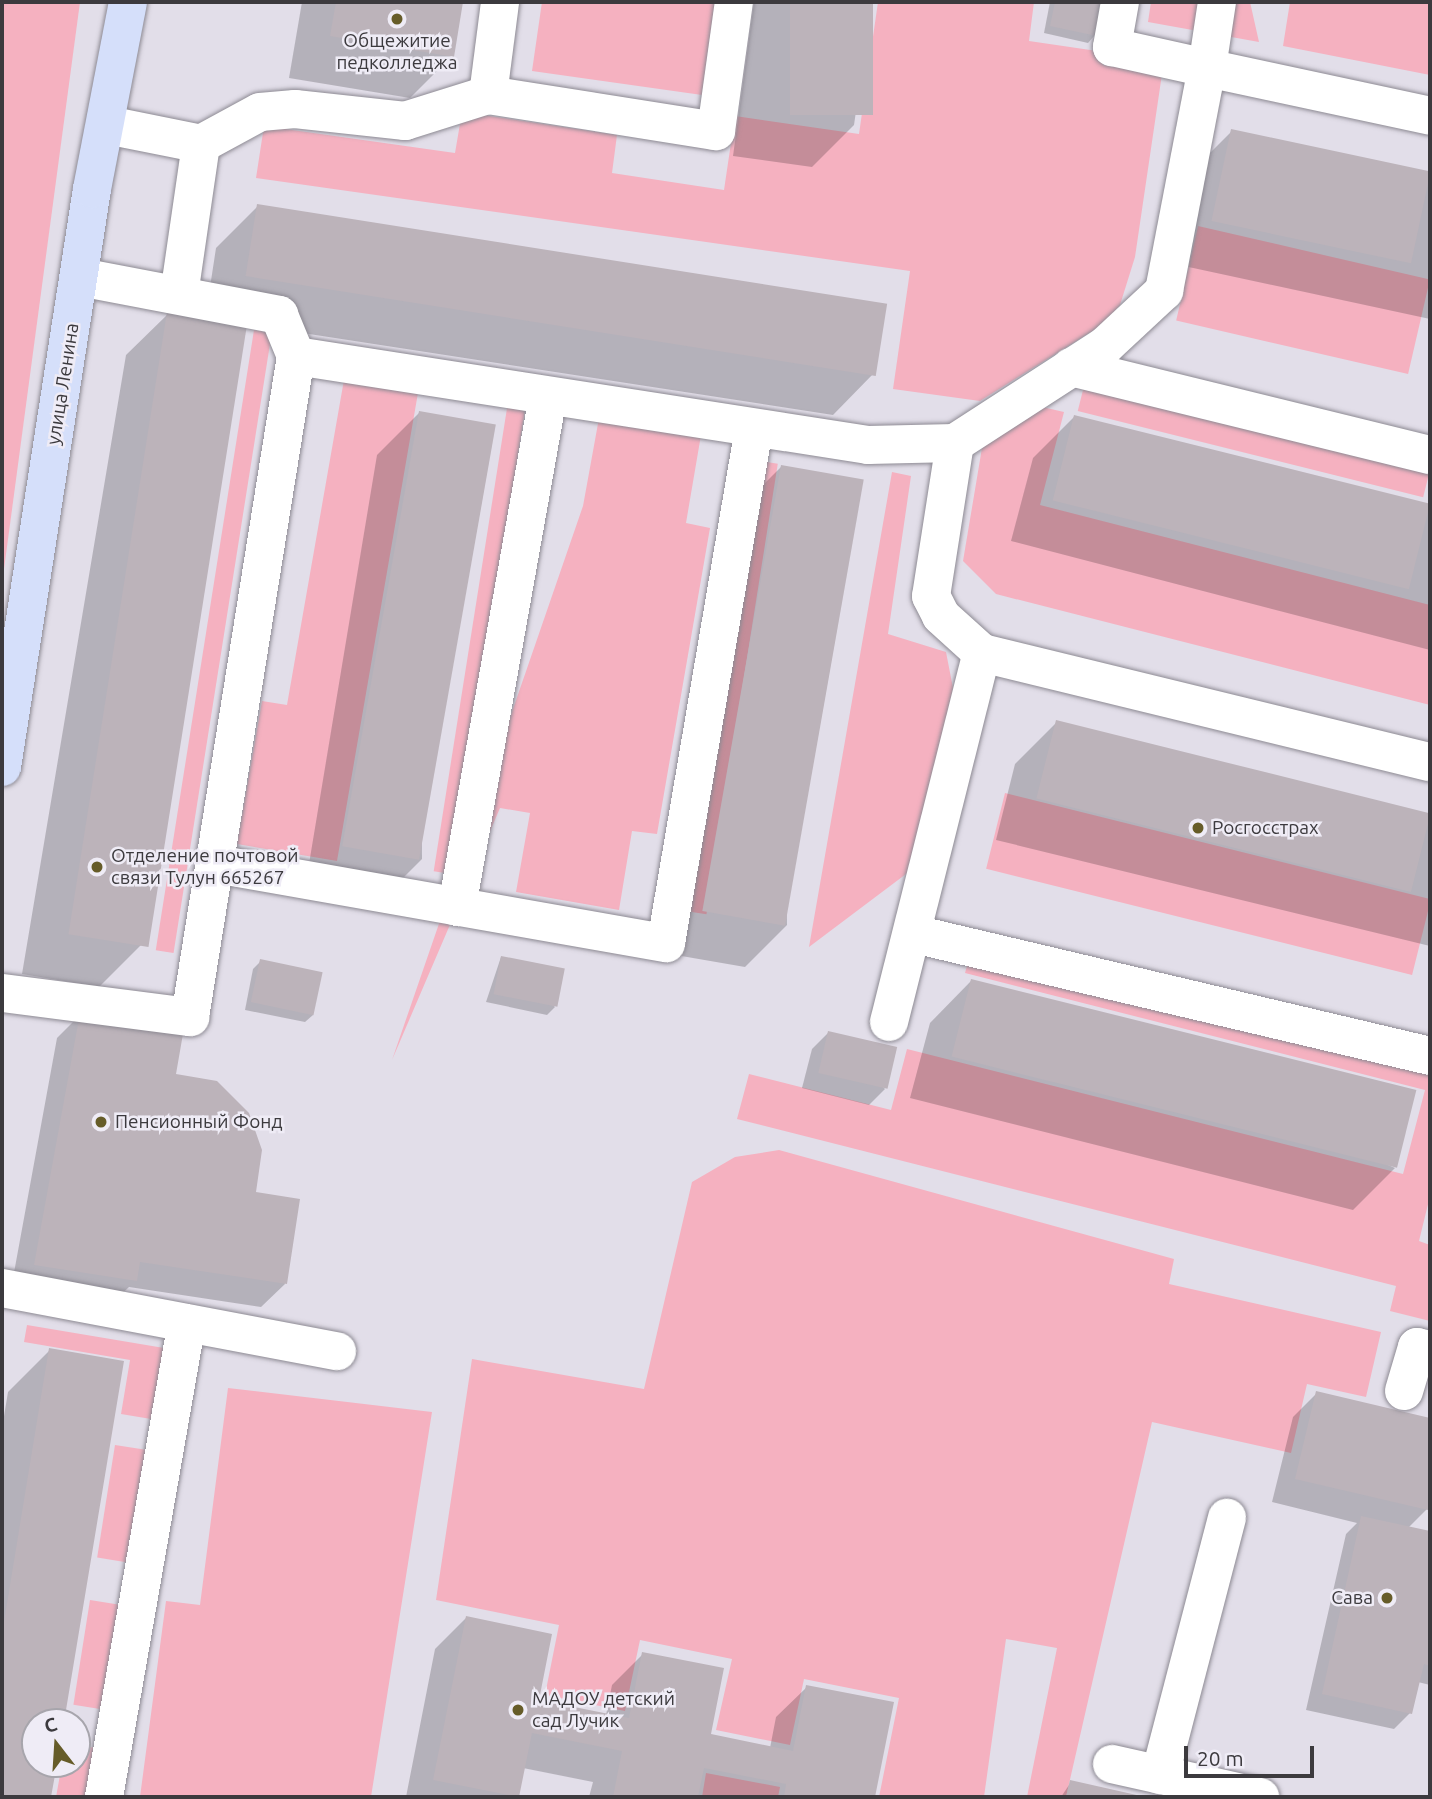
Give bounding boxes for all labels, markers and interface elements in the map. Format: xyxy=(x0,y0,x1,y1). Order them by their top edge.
marker: Общежитие педколледжа xyxy=(389,11,405,27)
place label: Общежитие педколледжа xyxy=(336,30,458,74)
street label: улица Ленина xyxy=(42,321,84,447)
place label: Росгосстрах xyxy=(1212,817,1319,839)
marker: Росгосстрах xyxy=(1190,820,1206,836)
place label: Отделение почтовой связи Тулун 665267 xyxy=(111,845,298,889)
marker: Отделение почтовой связи Тулун 665267 xyxy=(89,859,105,875)
place label: Пенсионный Фонд xyxy=(115,1111,283,1133)
marker: Пенсионный Фонд xyxy=(93,1114,109,1130)
place label: Сава xyxy=(1331,1587,1373,1609)
marker: Сава xyxy=(1379,1590,1395,1606)
place label: МАДОУ детский сад Лучик xyxy=(532,1688,675,1732)
marker: МАДОУ детский сад Лучик xyxy=(510,1702,526,1718)
north arrow xyxy=(21,1708,91,1778)
text: С xyxy=(41,1713,59,1737)
scale bar xyxy=(1187,1732,1316,1776)
text: 20 m xyxy=(1197,1746,1244,1770)

